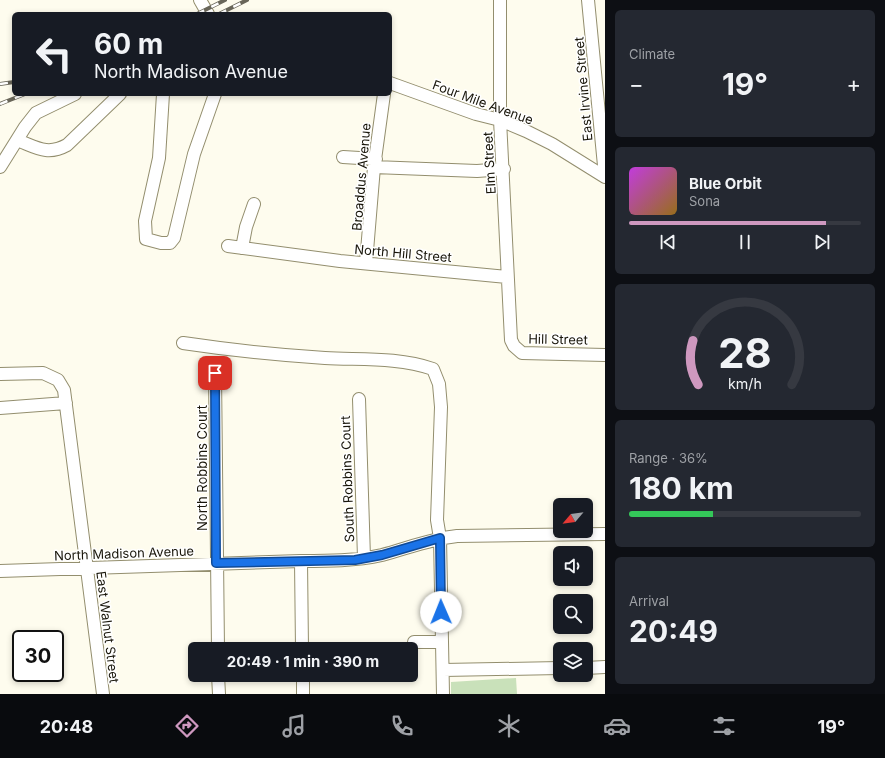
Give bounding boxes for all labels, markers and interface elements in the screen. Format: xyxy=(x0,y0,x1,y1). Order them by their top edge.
text: 60 m xyxy=(94,27,163,61)
icon: left xyxy=(28,28,80,80)
street label: East Irvine Street xyxy=(570,36,596,142)
text: Climate xyxy=(629,46,675,62)
text: North Madison Avenue xyxy=(94,61,288,82)
text: 19° xyxy=(722,66,768,102)
text: − xyxy=(629,71,644,97)
text: + xyxy=(846,71,861,97)
street label: Four Mile Avenue xyxy=(430,76,536,128)
street label: Broaddus Avenue xyxy=(348,122,374,232)
street label: Elm Street xyxy=(479,131,499,195)
text: Blue Orbit xyxy=(689,174,762,193)
text: Sona xyxy=(689,193,720,209)
icon: previous xyxy=(657,231,679,253)
icon: pause xyxy=(734,231,756,253)
icon: next xyxy=(811,231,833,253)
street label: North Hill Street xyxy=(354,241,452,265)
text: 28 xyxy=(718,328,772,378)
street label: Hill Street xyxy=(528,330,588,348)
pin xyxy=(198,356,232,390)
icon: arrive xyxy=(204,362,226,384)
text: km/h xyxy=(728,375,762,392)
street label: North Robbins Court xyxy=(194,405,210,531)
street label: South Robbins Court xyxy=(337,415,357,543)
text: Range · 36% xyxy=(629,450,708,466)
text: 180 km xyxy=(629,470,734,506)
north arrow xyxy=(553,498,593,538)
map controls xyxy=(553,498,593,682)
street label: North Madison Avenue xyxy=(54,543,194,563)
button: sound xyxy=(553,546,593,586)
street label: East Walnut Street xyxy=(93,570,123,684)
position arrow xyxy=(420,591,462,633)
text: Arrival xyxy=(629,593,669,609)
button: search xyxy=(553,594,593,634)
text: 20:49 xyxy=(629,613,718,649)
speed limit sign: 30 xyxy=(12,630,64,682)
button: layers xyxy=(553,642,593,682)
text: 20:49 · 1 min · 390 m xyxy=(227,652,379,671)
icon: directions xyxy=(173,712,201,740)
icon: music xyxy=(280,712,308,740)
icon: phone xyxy=(388,712,416,740)
icon: climate xyxy=(495,712,523,740)
icon: car xyxy=(603,712,631,740)
icon: filters xyxy=(710,712,738,740)
text: 20:48 xyxy=(40,716,93,737)
text: 19° xyxy=(818,716,845,737)

